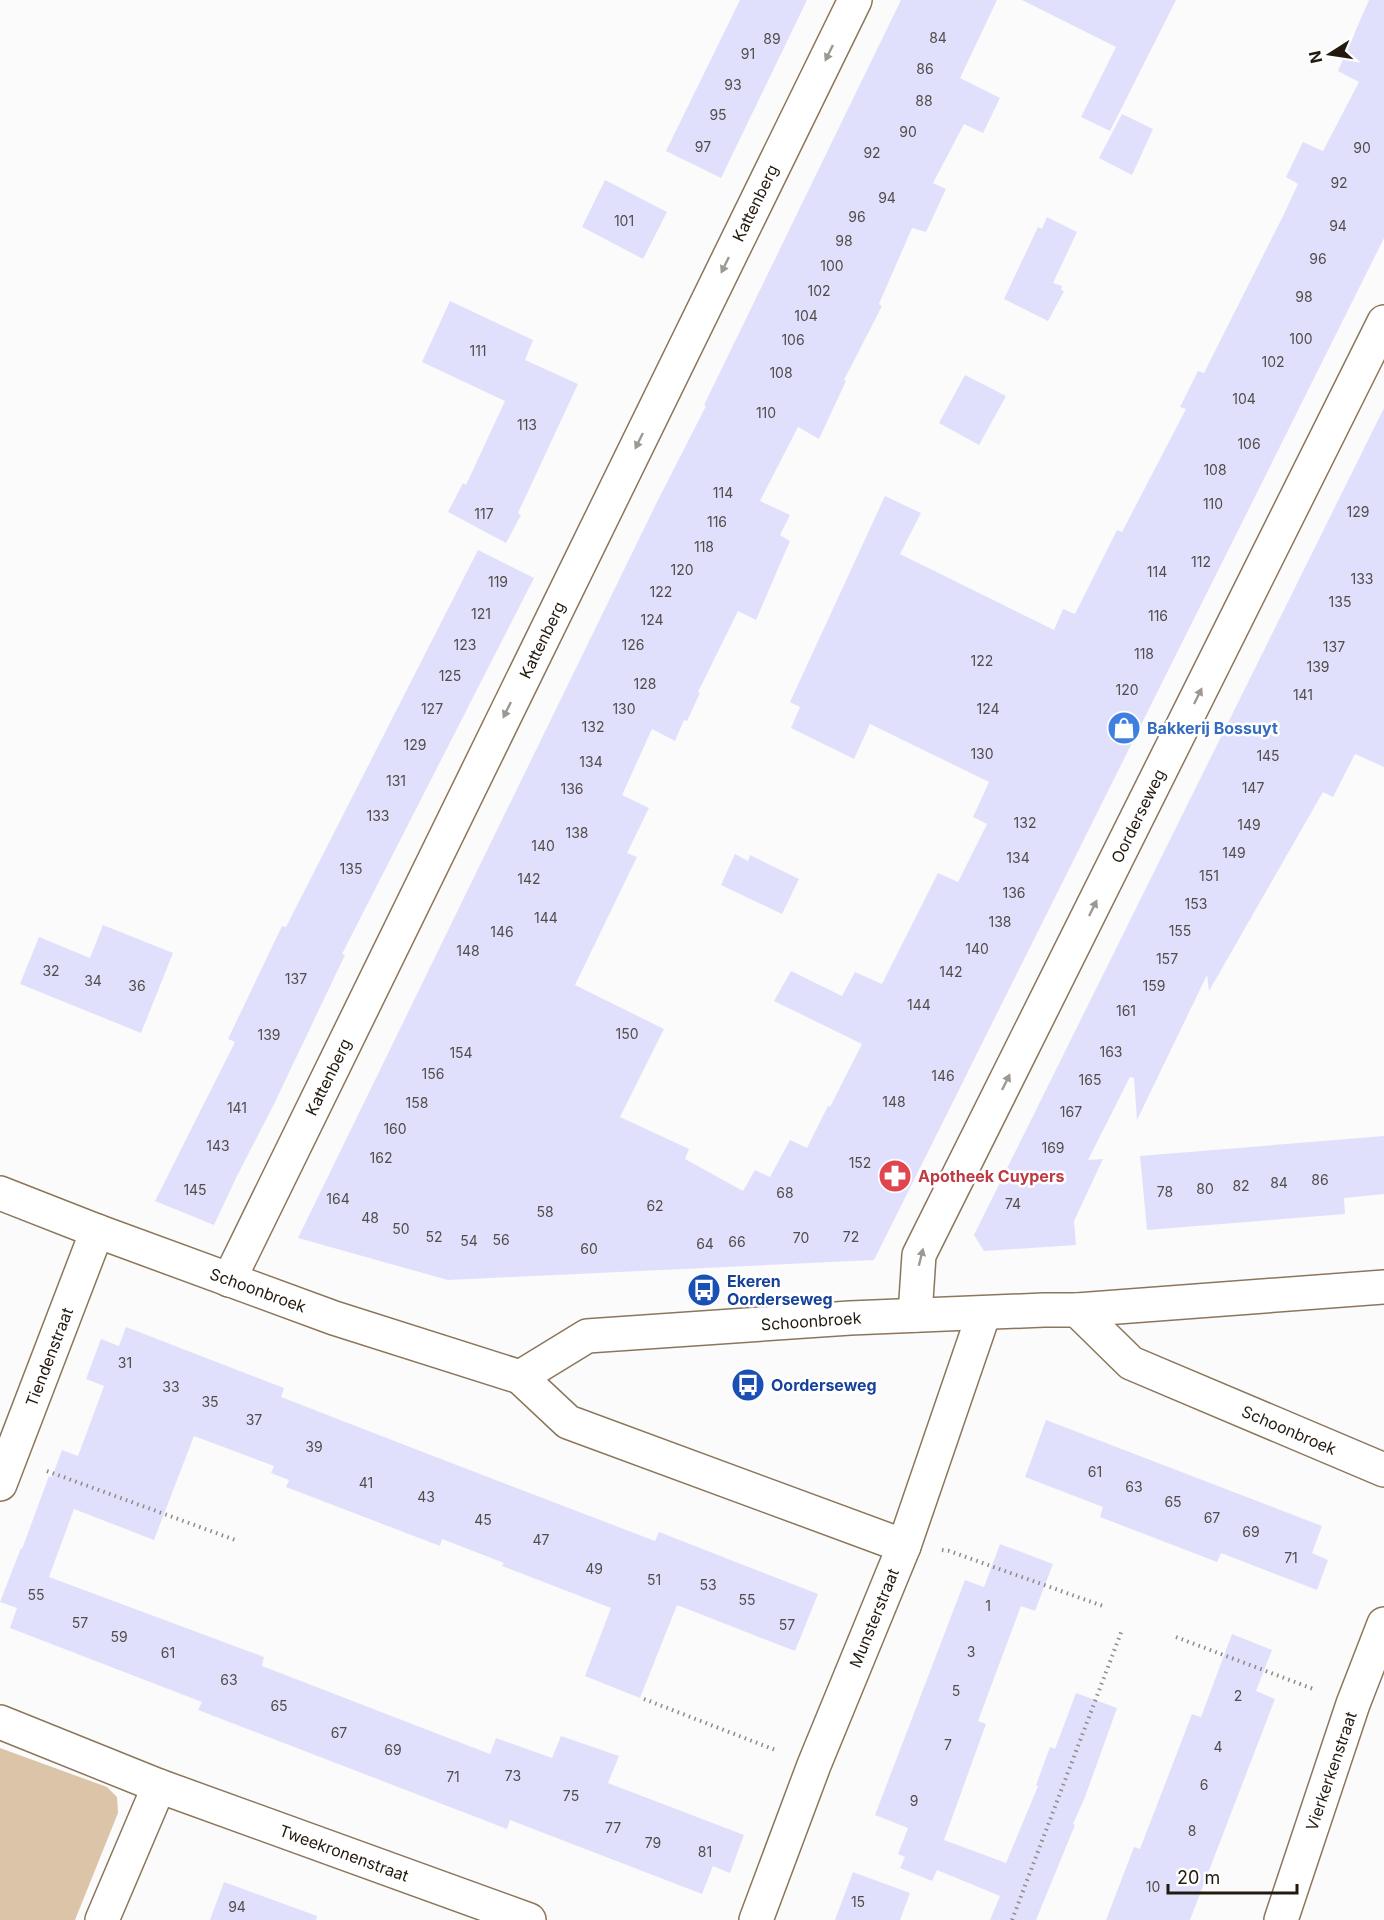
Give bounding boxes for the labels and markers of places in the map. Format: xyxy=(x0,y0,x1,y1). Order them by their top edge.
shop icon: Bakkerij Bossuyt xyxy=(1106,710,1142,746)
place label: Bakkerij Bossuyt xyxy=(1147,718,1278,738)
pharmacy icon: Apotheek Cuypers xyxy=(877,1158,913,1194)
place label: Apotheek Cuypers xyxy=(918,1166,1064,1186)
place label: Ekeren Oorderseweg xyxy=(727,1271,833,1309)
bus stop icon: Ekeren Oorderseweg xyxy=(686,1272,722,1308)
bus stop icon: Oorderseweg xyxy=(730,1367,766,1403)
place label: Oorderseweg xyxy=(771,1375,877,1395)

